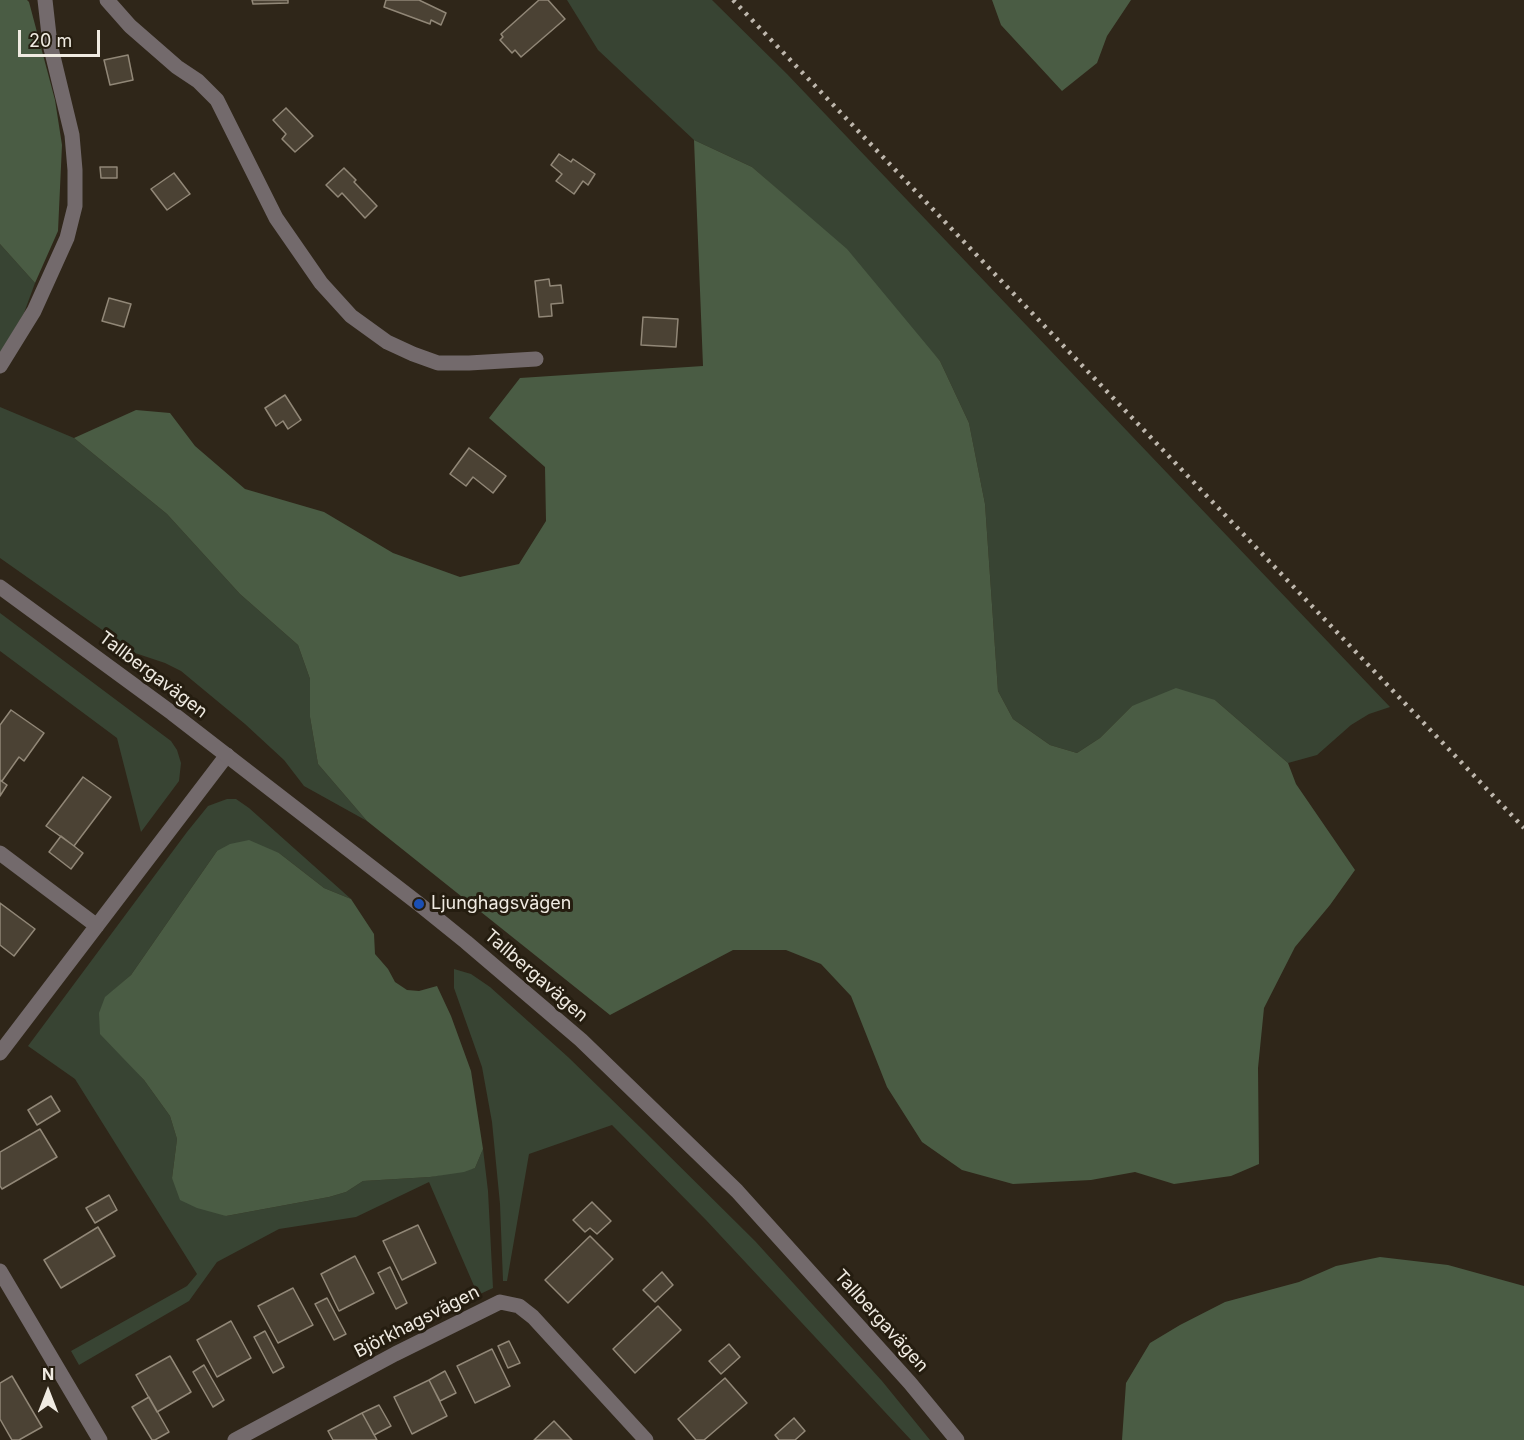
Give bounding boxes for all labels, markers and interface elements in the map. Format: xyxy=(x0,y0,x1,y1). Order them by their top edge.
scale bar xyxy=(21,18,104,56)
text: 20 m xyxy=(29,30,72,51)
street label: Tallbergavägen xyxy=(94,627,212,723)
place label: Ljunghagsvägen xyxy=(431,893,571,915)
marker: Ljunghagsvägen xyxy=(412,897,426,911)
street label: Tallbergavägen xyxy=(480,925,592,1027)
street label: Tallbergavägen xyxy=(829,1265,933,1377)
street label: Björkhagsvägen xyxy=(351,1281,483,1363)
north arrow xyxy=(18,1362,78,1422)
text: N xyxy=(42,1364,54,1384)

